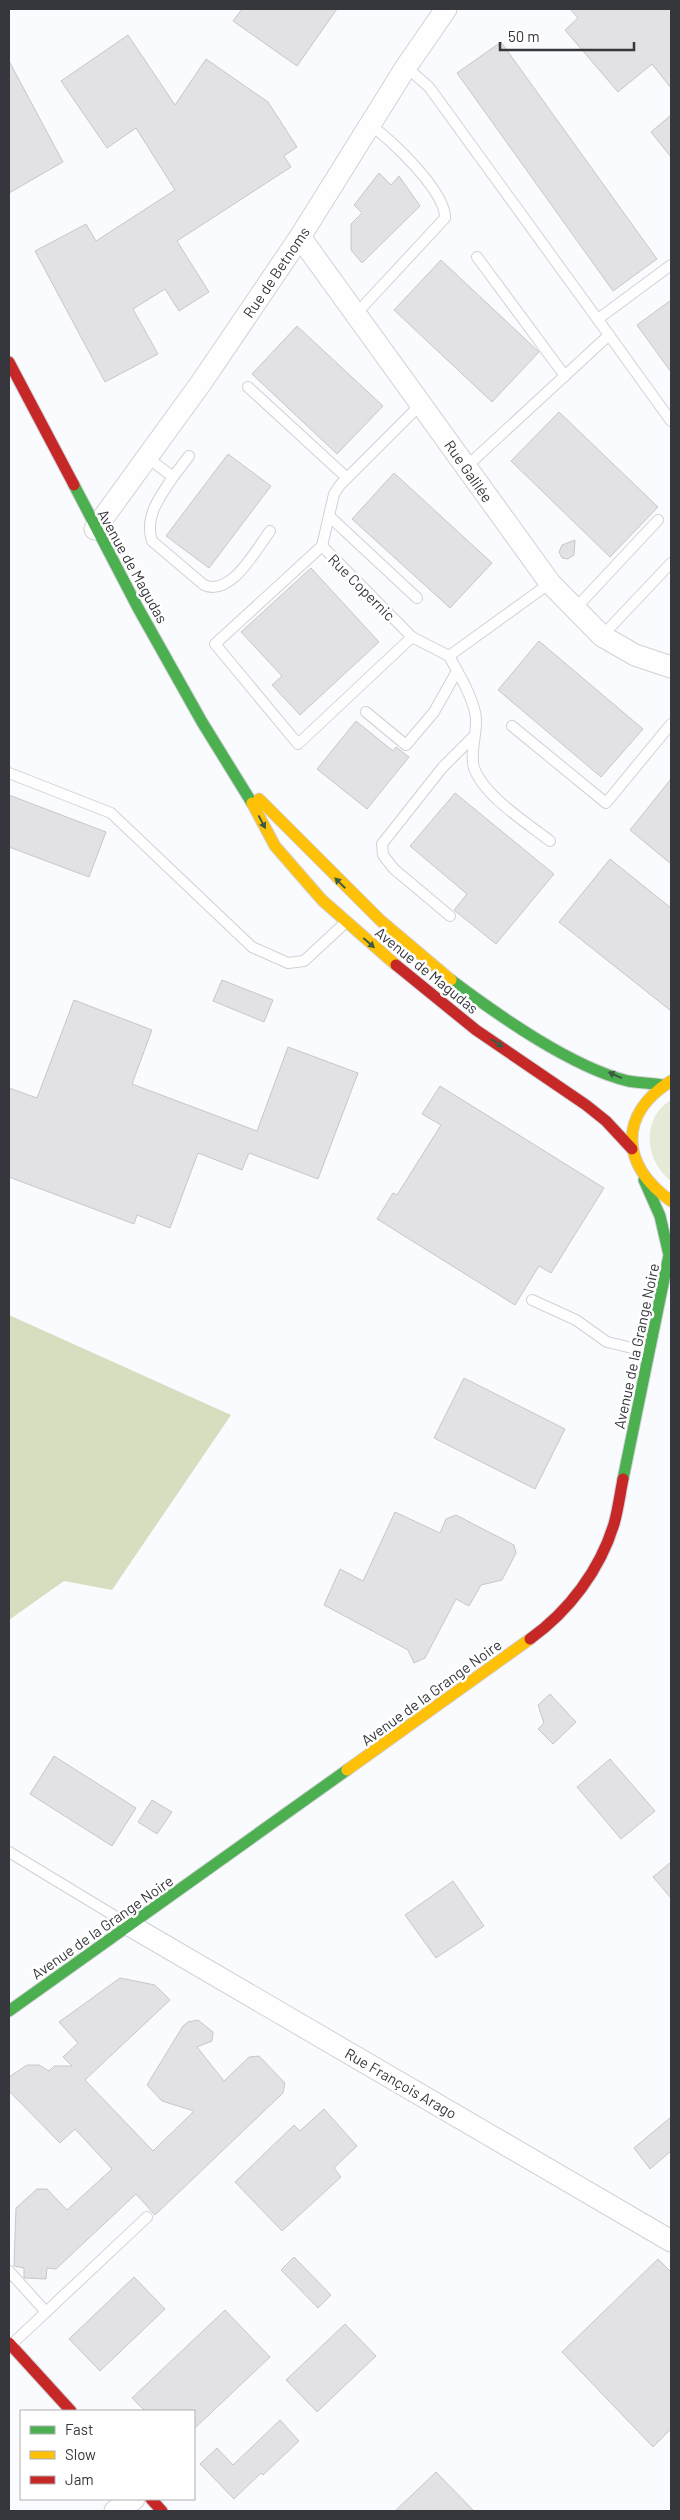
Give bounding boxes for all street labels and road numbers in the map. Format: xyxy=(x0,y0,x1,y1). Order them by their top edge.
street label: Rue de Betnoms xyxy=(239,223,313,321)
street label: Rue Galilée xyxy=(441,436,497,506)
street label: Avenue de Magudas xyxy=(94,506,172,626)
street label: Rue Copernic xyxy=(325,550,399,624)
street label: Avenue de Magudas xyxy=(372,923,482,1017)
street label: Avenue de la Grange Noire xyxy=(610,1262,662,1430)
street label: Avenue de la Grange Noire xyxy=(357,1635,505,1749)
street label: Avenue de la Grange Noire xyxy=(28,1871,176,1983)
street label: Rue François Arago xyxy=(342,2044,460,2122)

